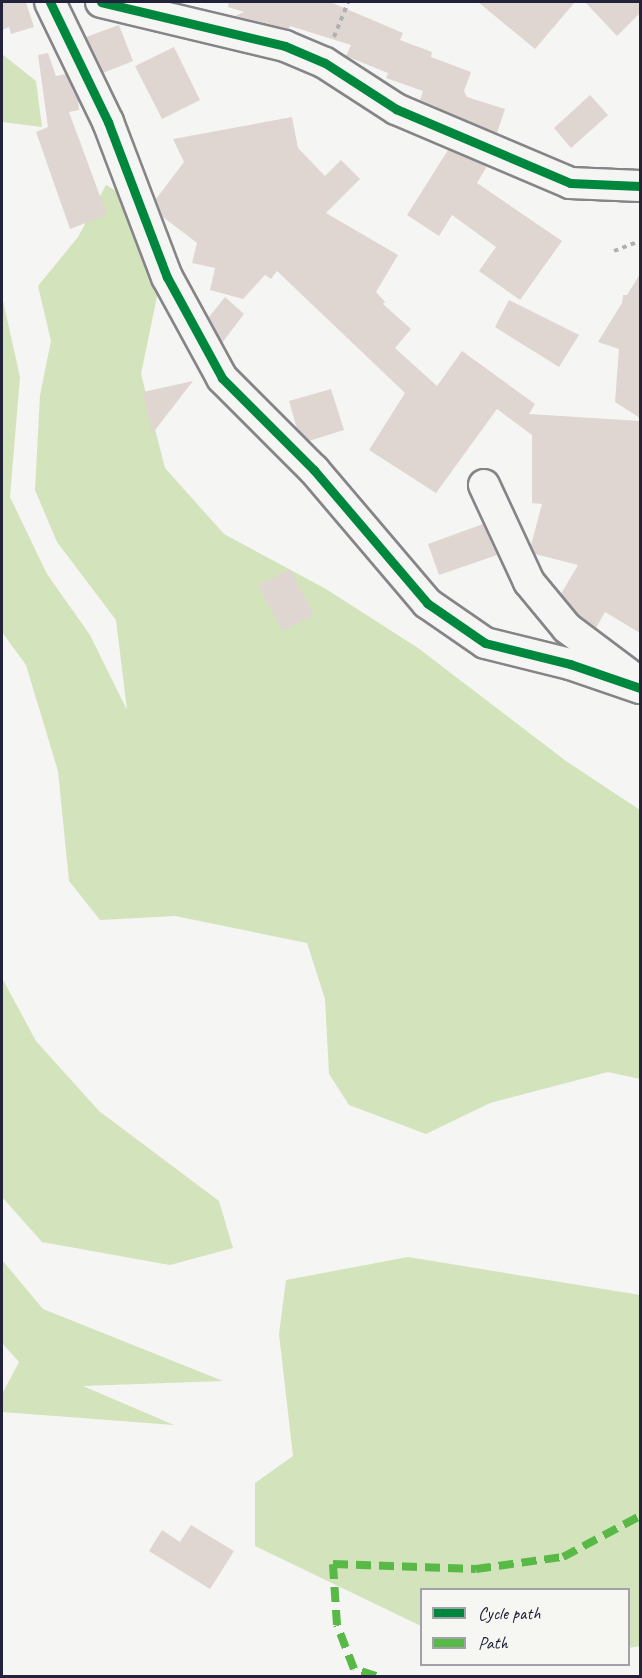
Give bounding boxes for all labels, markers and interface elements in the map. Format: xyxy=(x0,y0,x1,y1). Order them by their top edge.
legend xyxy=(420,1588,630,1666)
text: Cycle path xyxy=(478,1602,540,1624)
text: Path xyxy=(478,1632,508,1654)

